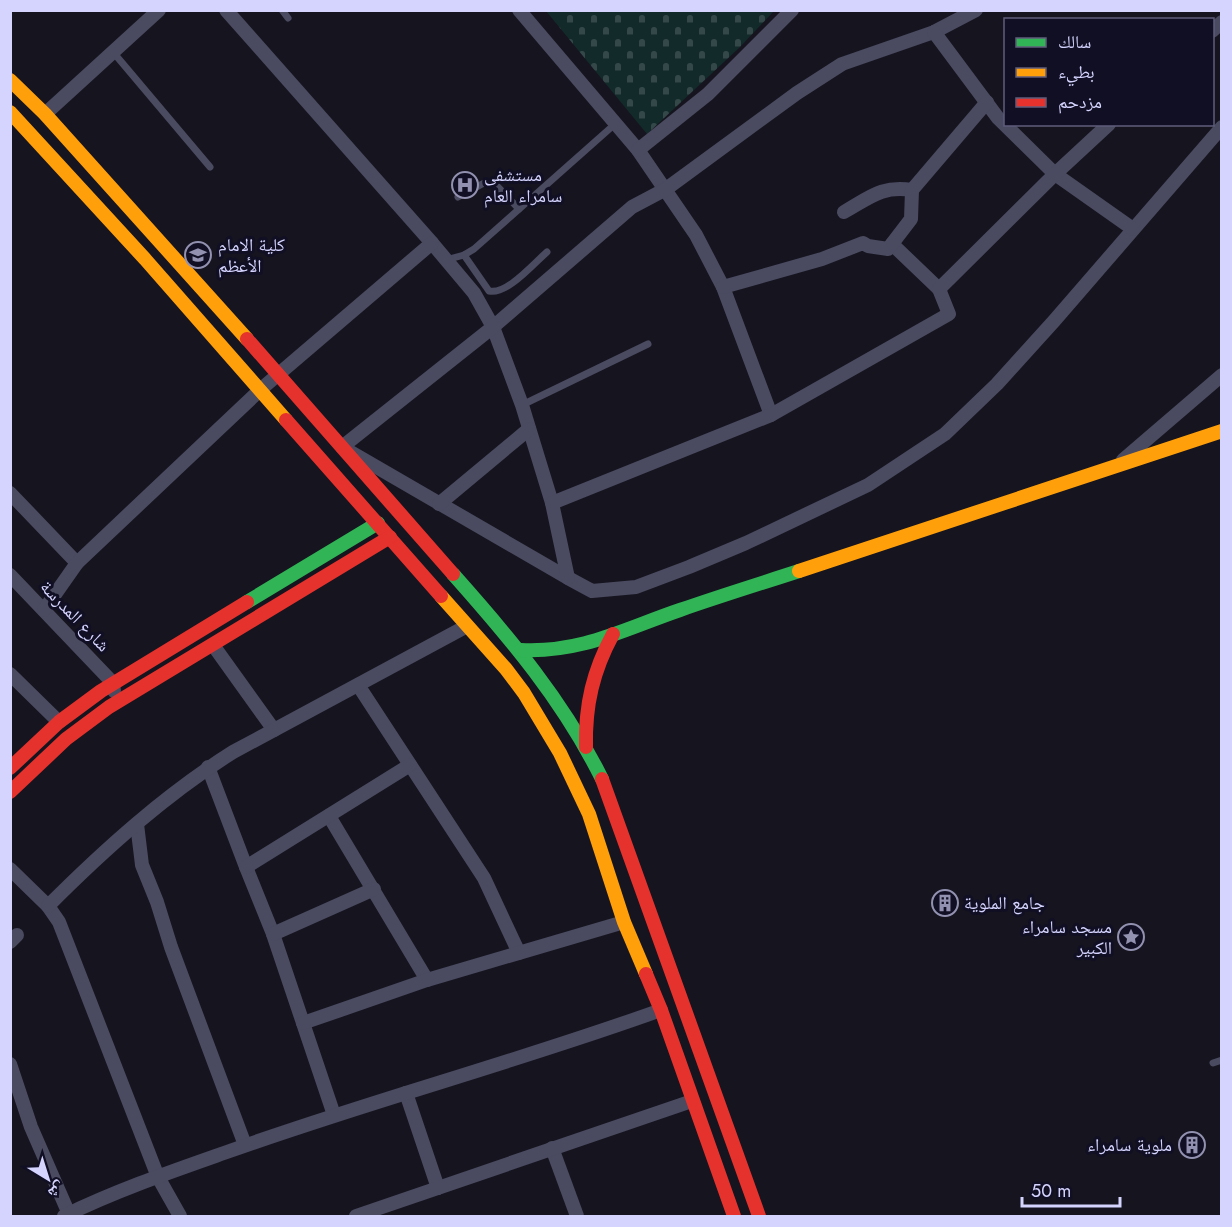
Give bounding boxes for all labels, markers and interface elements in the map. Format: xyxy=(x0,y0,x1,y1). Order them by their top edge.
legend xyxy=(1004,18,1214,126)
text: سالك xyxy=(1058,29,1091,55)
text: بطيء xyxy=(1058,59,1095,87)
text: مزدحم xyxy=(1058,89,1102,115)
place label: مستشفى سامراء العام xyxy=(484,162,562,209)
hospital icon: مستشفى سامراء العام xyxy=(450,170,480,200)
place label: كلية الامام الأعظم xyxy=(218,232,286,279)
school or university icon: كلية الامام الأعظم xyxy=(183,240,213,270)
street label: شارع المدرسة xyxy=(34,574,116,658)
building icon: جامع الملوية xyxy=(930,888,960,918)
place label: جامع الملوية xyxy=(964,890,1045,916)
place label: مسجد سامراء الكبير xyxy=(1022,914,1112,961)
place icon: مسجد سامراء الكبير xyxy=(1116,922,1146,952)
building icon: ملوية سامراء xyxy=(1177,1130,1207,1160)
place label: ملوية سامراء xyxy=(1087,1132,1172,1158)
north arrow xyxy=(18,1149,78,1209)
scale bar xyxy=(1022,1170,1120,1208)
text: ش xyxy=(43,1176,71,1205)
text: 50 m xyxy=(1031,1178,1071,1204)

